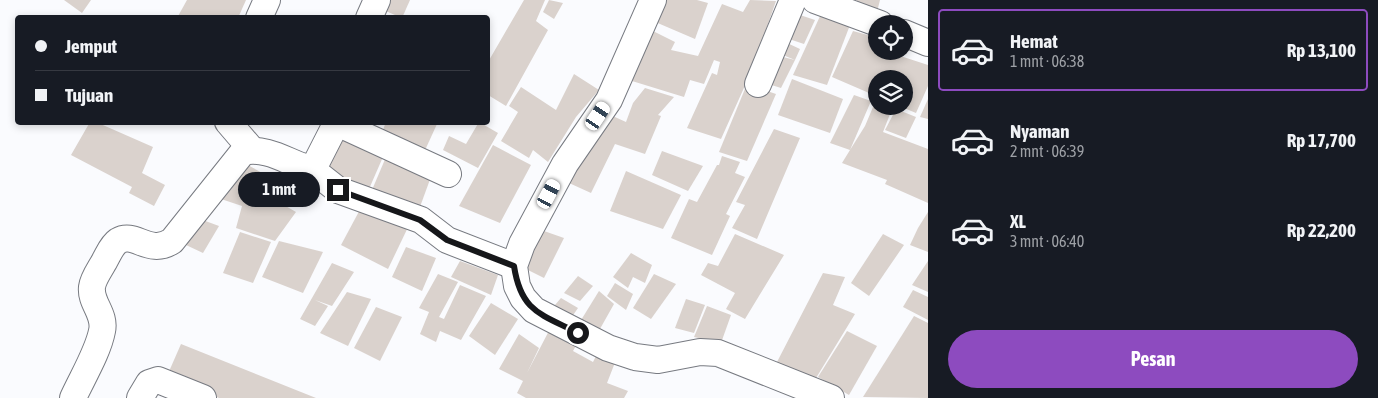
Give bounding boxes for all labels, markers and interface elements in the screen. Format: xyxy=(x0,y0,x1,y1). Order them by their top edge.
map controls xyxy=(868,15,913,115)
button: locate xyxy=(868,15,913,60)
icon: car xyxy=(950,28,995,73)
text: Hemat xyxy=(1010,30,1058,52)
text: Jemput xyxy=(65,35,117,57)
text: Rp 13,100 xyxy=(1287,39,1356,61)
text: 1 mnt · 06:38 xyxy=(1010,52,1084,70)
button: layers xyxy=(868,70,913,115)
text: Tujuan xyxy=(65,84,113,106)
car xyxy=(583,99,612,133)
icon: car xyxy=(950,118,995,163)
text: Nyaman xyxy=(1010,120,1069,142)
text: Rp 17,700 xyxy=(1287,129,1356,151)
text: 2 mnt · 06:39 xyxy=(1010,142,1084,160)
callout: 1 mnt xyxy=(238,172,320,208)
car xyxy=(535,177,562,211)
route end xyxy=(327,179,349,201)
text: 1 mnt xyxy=(262,180,296,198)
icon: car xyxy=(950,208,995,253)
text: XL xyxy=(1010,210,1026,232)
text: Rp 22,200 xyxy=(1287,219,1356,241)
text: 3 mnt · 06:40 xyxy=(1010,232,1084,250)
route start xyxy=(567,322,589,344)
button: Pesan xyxy=(948,330,1358,388)

